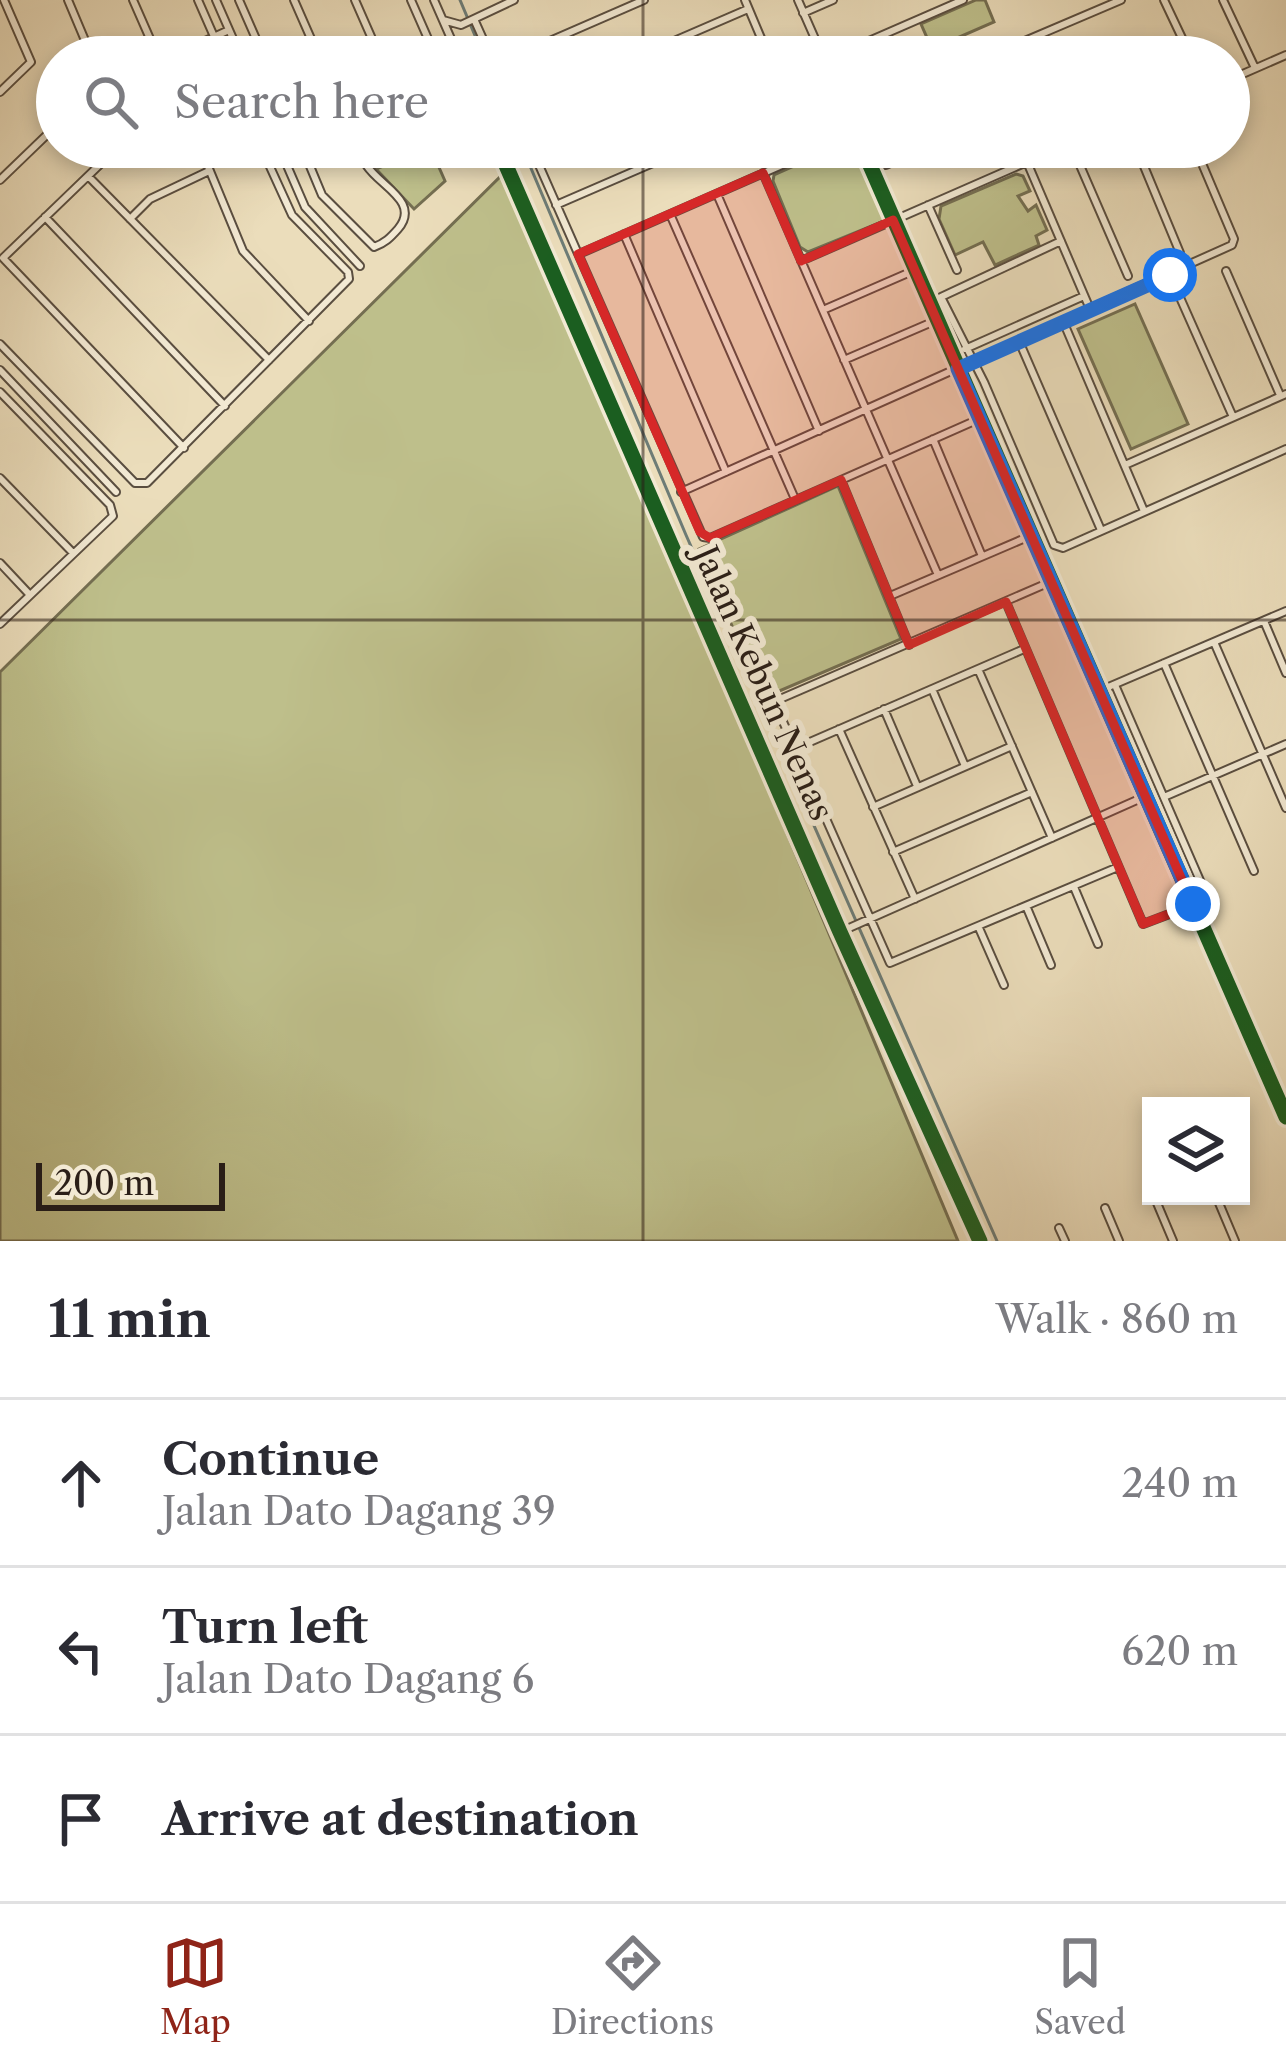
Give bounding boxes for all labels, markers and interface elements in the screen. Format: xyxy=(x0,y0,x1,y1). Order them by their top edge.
search box xyxy=(36,36,1250,168)
icon: search xyxy=(78,69,144,135)
text: Search here xyxy=(174,74,429,130)
route start xyxy=(1143,248,1197,302)
street label: Jalan Kebun Nenas xyxy=(683,535,842,827)
route end xyxy=(1166,877,1220,931)
map controls xyxy=(1142,1097,1250,1205)
button: layers xyxy=(1142,1097,1250,1205)
scale bar xyxy=(36,1157,225,1210)
text: 200 m xyxy=(54,1163,154,1204)
text: 11 min xyxy=(48,1288,211,1350)
text: Walk · 860 m xyxy=(996,1295,1238,1343)
text: Continue xyxy=(162,1431,379,1487)
icon: ahead xyxy=(48,1450,114,1516)
text: 240 m xyxy=(1122,1459,1238,1507)
text: Jalan Dato Dagang 39 xyxy=(162,1487,556,1535)
text: Turn left xyxy=(162,1599,368,1655)
icon: left xyxy=(48,1618,114,1684)
text: 620 m xyxy=(1121,1627,1238,1675)
text: Jalan Dato Dagang 6 xyxy=(162,1655,534,1703)
icon: arrive xyxy=(48,1786,114,1852)
text: Arrive at destination xyxy=(162,1791,639,1847)
tab: Map xyxy=(160,1930,231,2043)
tab: Directions xyxy=(551,1930,714,2043)
tab: Saved xyxy=(1034,1930,1126,2043)

